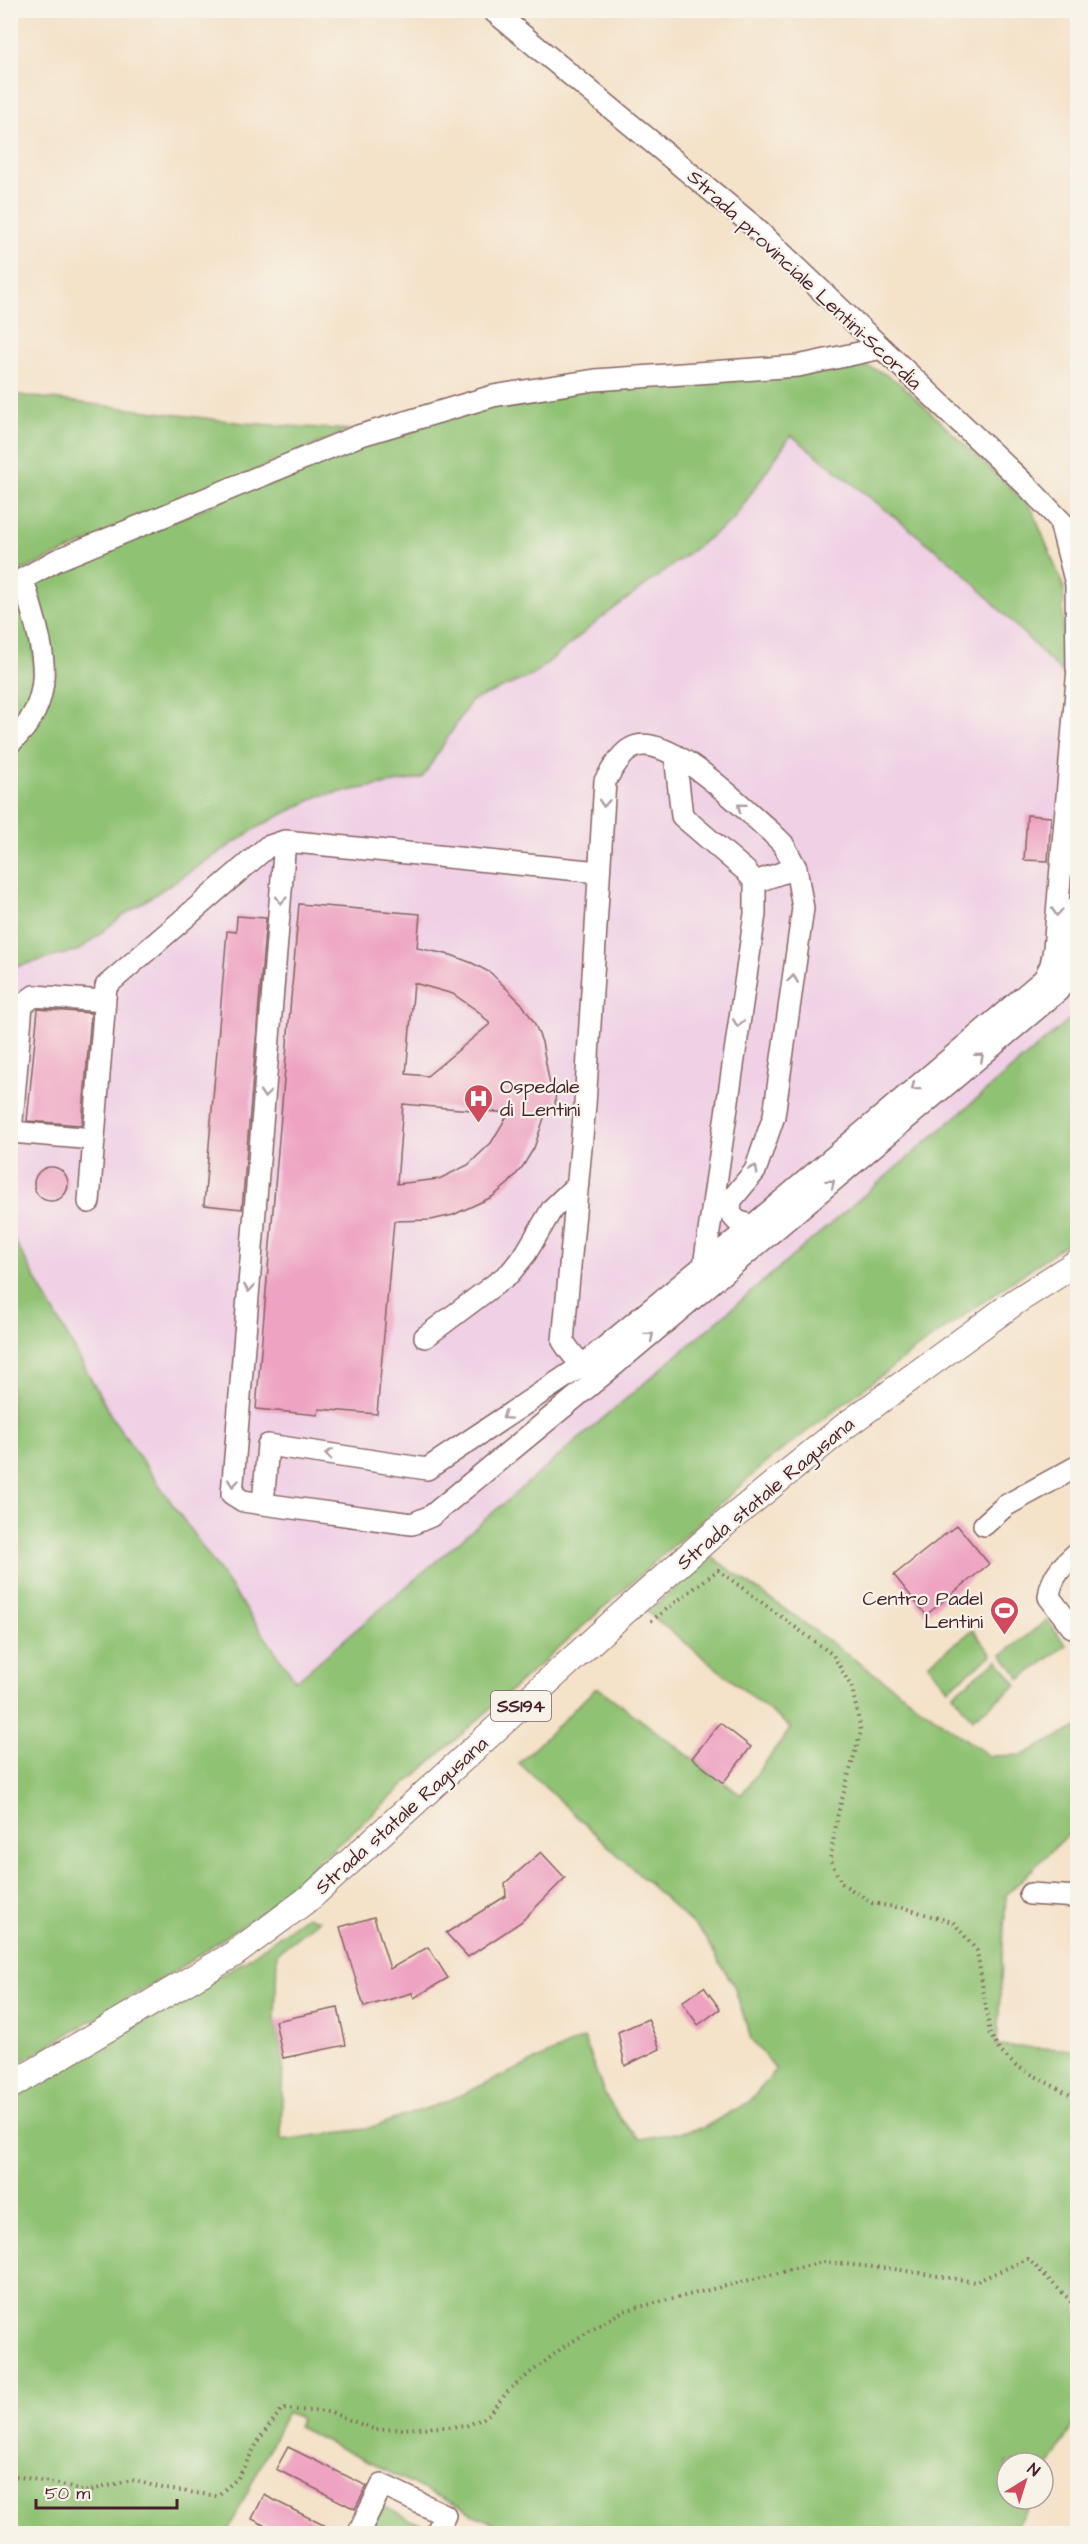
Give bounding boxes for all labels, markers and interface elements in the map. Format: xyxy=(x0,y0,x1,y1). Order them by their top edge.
street label: Strada provinciale Lentini-Scordia xyxy=(681,163,928,396)
one-way arrow xyxy=(598,798,611,807)
one-way arrow xyxy=(737,803,748,814)
one-way arrow xyxy=(274,895,287,904)
one-way arrow xyxy=(1051,908,1064,917)
one-way arrow xyxy=(787,974,799,983)
one-way arrow xyxy=(733,1019,745,1028)
one-way arrow xyxy=(973,1053,984,1064)
place label: Ospedale di Lentini xyxy=(500,1073,580,1124)
one-way arrow xyxy=(911,1080,922,1091)
hospital icon: Ospedale di Lentini xyxy=(463,1082,495,1124)
one-way arrow xyxy=(259,1090,272,1099)
one-way arrow xyxy=(747,1164,759,1175)
one-way arrow xyxy=(824,1179,835,1190)
one-way arrow xyxy=(243,1284,256,1293)
one-way arrow xyxy=(643,1332,654,1343)
one-way arrow xyxy=(502,1409,513,1420)
street label: Strada statale Ragusana xyxy=(671,1411,861,1577)
one-way arrow xyxy=(324,1449,334,1461)
one-way arrow xyxy=(227,1478,240,1487)
place label: Centro Padel Lentini xyxy=(862,1585,983,1636)
sports icon: Centro Padel Lentini xyxy=(988,1594,1020,1636)
road number: SS194 xyxy=(491,1691,551,1721)
street label: Strada statale Ragusana xyxy=(309,1730,495,1902)
north arrow xyxy=(995,2451,1055,2511)
text: N xyxy=(1023,2458,1044,2482)
scale bar xyxy=(36,2472,177,2510)
text: 50 m xyxy=(45,2481,90,2506)

